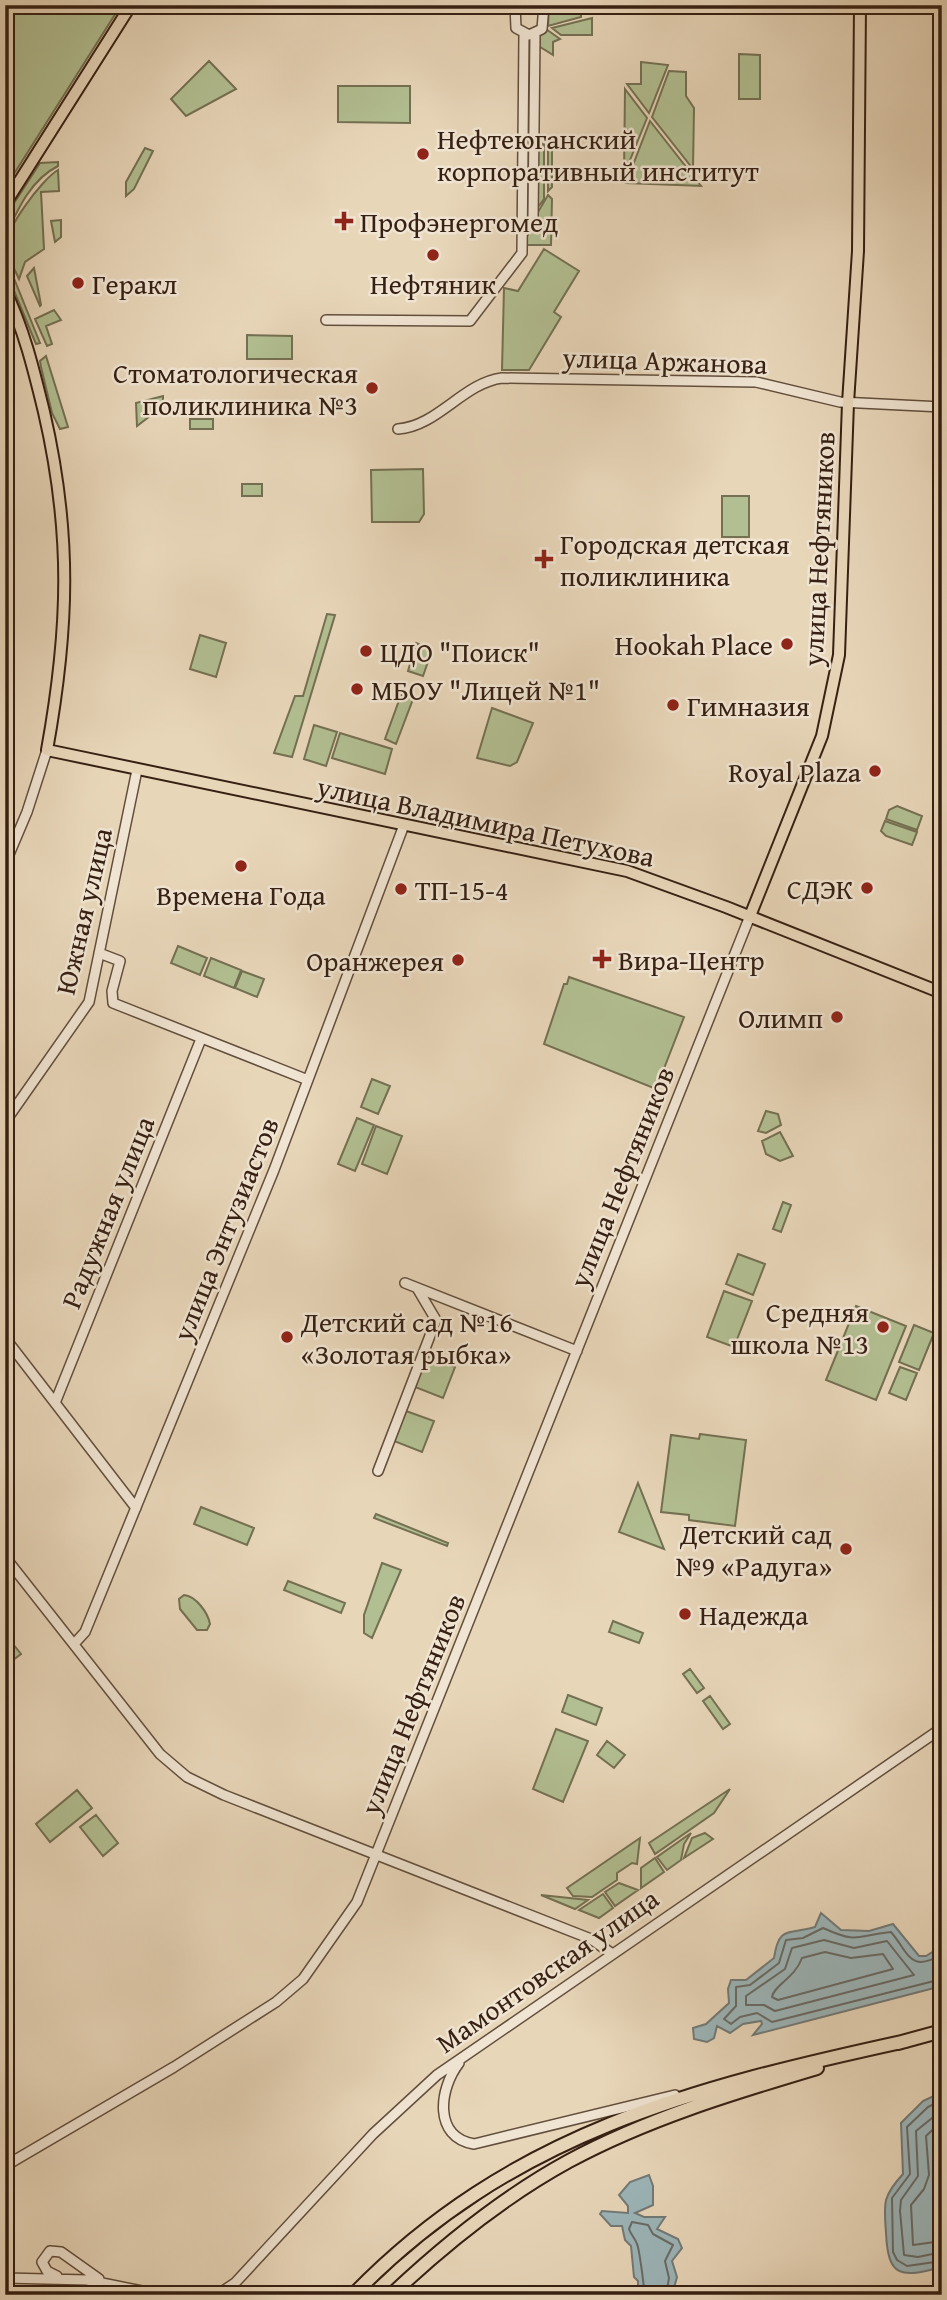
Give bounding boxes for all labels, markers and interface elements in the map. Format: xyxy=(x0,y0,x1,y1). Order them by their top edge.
place label: Нефтеюганский корпоративный институт xyxy=(437,118,759,191)
marker: Нефтеюганский корпоративный институт xyxy=(415,146,431,162)
place label: Профэнергомед xyxy=(360,201,558,242)
marker: Профэнергомед xyxy=(334,211,354,231)
marker: Нефтяник xyxy=(425,247,441,263)
place label: Геракл xyxy=(92,263,177,304)
place label: Нефтяник xyxy=(370,263,496,304)
marker: Геракл xyxy=(70,275,86,291)
street label: улица Аржанова xyxy=(561,336,769,384)
place label: Стоматологическая поликлиника №3 xyxy=(113,352,358,425)
marker: Стоматологическая поликлиника №3 xyxy=(364,380,380,396)
street label: улица Нефтяников xyxy=(791,430,845,669)
place label: Городская детская поликлиника xyxy=(560,523,790,596)
marker: Городская детская поликлиника xyxy=(534,549,554,569)
place label: Hookah Place xyxy=(615,624,773,665)
place label: ЦДО "Поиск" xyxy=(380,631,540,672)
marker: Hookah Place xyxy=(779,636,795,652)
marker: ЦДО "Поиск" xyxy=(358,643,374,659)
place label: МБОУ "Лицей №1" xyxy=(371,669,600,710)
marker: МБОУ "Лицей №1" xyxy=(349,681,365,697)
place label: Гимназия xyxy=(687,685,810,726)
marker: Гимназия xyxy=(665,697,681,713)
place label: Royal Plaza xyxy=(728,751,862,792)
marker: Royal Plaza xyxy=(867,763,883,779)
street label: улица Владимира Петухова xyxy=(313,765,659,877)
street label: Южная улица xyxy=(44,823,122,998)
marker: Времена Года xyxy=(233,858,249,874)
place label: СДЭК xyxy=(787,868,853,909)
place label: ТП-15-4 xyxy=(415,869,508,910)
place label: Времена Года xyxy=(156,874,326,915)
marker: СДЭК xyxy=(859,880,875,896)
marker: ТП-15-4 xyxy=(393,881,409,897)
place label: Вира-Центр xyxy=(618,939,765,980)
place label: Оранжерея xyxy=(306,940,444,981)
marker: Вира-Центр xyxy=(592,949,612,969)
marker: Оранжерея xyxy=(450,952,466,968)
place label: Олимп xyxy=(738,997,823,1038)
marker: Олимп xyxy=(829,1009,845,1025)
street label: улица Нефтяников xyxy=(558,1060,684,1295)
street label: Радужная улица xyxy=(50,1109,164,1314)
street label: улица Энтузиастов xyxy=(161,1111,289,1348)
place label: Средняя школа №13 xyxy=(731,1291,869,1364)
place label: Детский сад №16 «Золотая рыбка» xyxy=(300,1301,513,1374)
marker: Средняя школа №13 xyxy=(875,1319,891,1335)
marker: Детский сад №16 «Золотая рыбка» xyxy=(279,1329,295,1345)
place label: Детский сад №9 «Радуга» xyxy=(675,1513,832,1586)
marker: Детский сад №9 «Радуга» xyxy=(838,1541,854,1557)
street label: улица Нефтяников xyxy=(349,1587,475,1822)
place label: Надежда xyxy=(699,1594,809,1635)
marker: Надежда xyxy=(677,1606,693,1622)
street label: Мамонтовская улица xyxy=(427,1877,667,2062)

